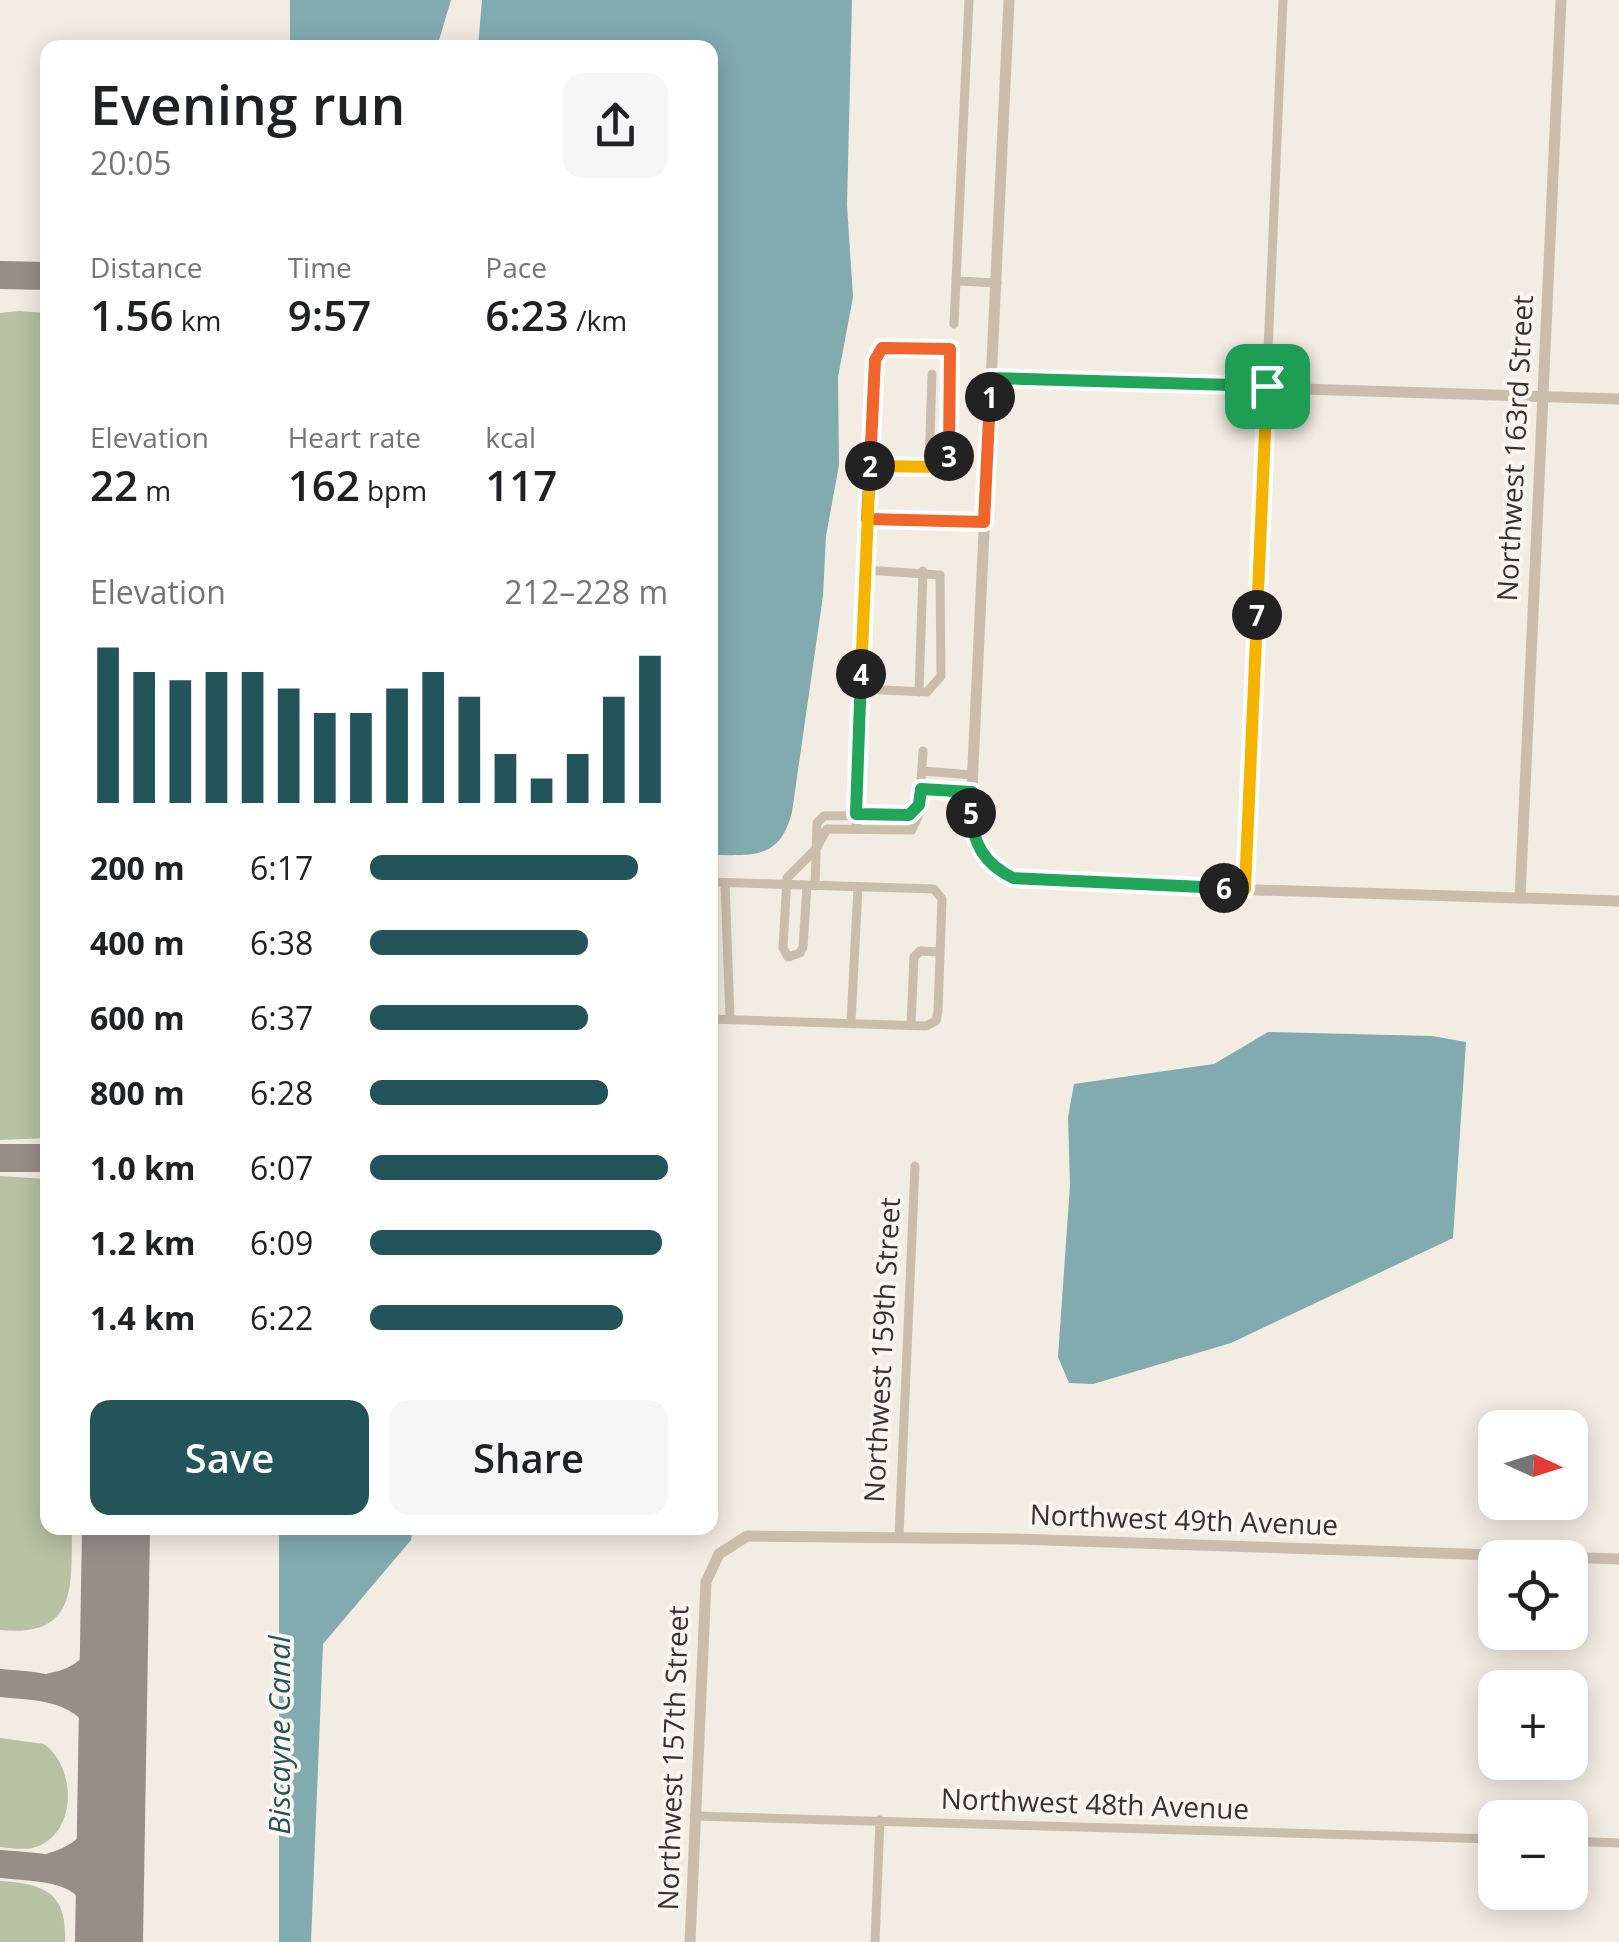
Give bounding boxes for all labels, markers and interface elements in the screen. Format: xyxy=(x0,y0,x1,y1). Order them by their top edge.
text: Evening run xyxy=(90,66,405,141)
button: share xyxy=(563,73,668,178)
text: 20:05 xyxy=(90,141,172,184)
text: Distance xyxy=(90,248,203,286)
text: Time xyxy=(288,248,352,286)
text: Pace xyxy=(485,248,547,286)
text: 1.56 xyxy=(90,286,174,343)
text: 9:57 xyxy=(288,286,371,343)
text: 6:23 xyxy=(485,286,569,343)
street label: Northwest 163rd Street xyxy=(1487,294,1541,602)
text: km xyxy=(174,301,221,339)
text: /km xyxy=(569,301,627,339)
pin xyxy=(1225,344,1310,429)
icon: arrive xyxy=(1240,359,1295,414)
pin: 1 xyxy=(965,372,1015,422)
text: 1 xyxy=(982,378,998,416)
text: Elevation xyxy=(90,418,209,456)
text: Heart rate xyxy=(288,418,421,456)
text: kcal xyxy=(485,418,536,456)
pin: 3 xyxy=(924,431,974,481)
text: 3 xyxy=(941,437,957,475)
pin: 2 xyxy=(845,441,895,491)
text: 2 xyxy=(862,447,878,485)
text: 22 xyxy=(90,456,138,513)
text: 162 xyxy=(288,456,360,513)
text: 117 xyxy=(485,456,557,513)
text: m xyxy=(138,471,171,509)
text: bpm xyxy=(360,471,427,509)
text: Elevation xyxy=(90,570,226,613)
text: 212–228 m xyxy=(504,570,668,613)
pin: 7 xyxy=(1232,590,1282,640)
text: 7 xyxy=(1249,596,1265,634)
pin: 4 xyxy=(836,649,886,699)
text: 4 xyxy=(853,655,869,693)
pin: 5 xyxy=(946,788,996,838)
text: 5 xyxy=(963,794,979,832)
text: 200 m xyxy=(90,846,185,889)
text: 6:17 xyxy=(250,846,313,889)
pin: 6 xyxy=(1199,863,1249,913)
text: 6 xyxy=(1216,869,1232,907)
text: 400 m xyxy=(90,921,185,964)
text: 6:38 xyxy=(250,921,313,964)
text: 600 m xyxy=(90,996,185,1039)
text: 6:37 xyxy=(250,996,313,1039)
text: 800 m xyxy=(90,1071,185,1114)
text: 6:28 xyxy=(250,1071,313,1114)
text: 1.0 km xyxy=(90,1146,195,1189)
text: 6:07 xyxy=(250,1146,313,1189)
street label: Northwest 159th Street xyxy=(854,1197,908,1503)
text: 1.2 km xyxy=(90,1221,195,1264)
text: 6:09 xyxy=(250,1221,313,1264)
text: 1.4 km xyxy=(90,1296,195,1339)
text: 6:22 xyxy=(250,1296,313,1339)
button: Save xyxy=(90,1400,369,1515)
button: Share xyxy=(389,1400,668,1515)
north arrow xyxy=(1478,1410,1588,1520)
map controls xyxy=(1478,1410,1588,1910)
street label: Northwest 49th Avenue xyxy=(1029,1495,1339,1543)
button: locate xyxy=(1478,1540,1588,1650)
street label: Northwest 157th Street xyxy=(648,1605,696,1911)
water label: Biscayne Canal xyxy=(258,1634,299,1835)
button: + xyxy=(1478,1670,1588,1780)
street label: Northwest 48th Avenue xyxy=(940,1779,1250,1827)
button: − xyxy=(1478,1800,1588,1910)

